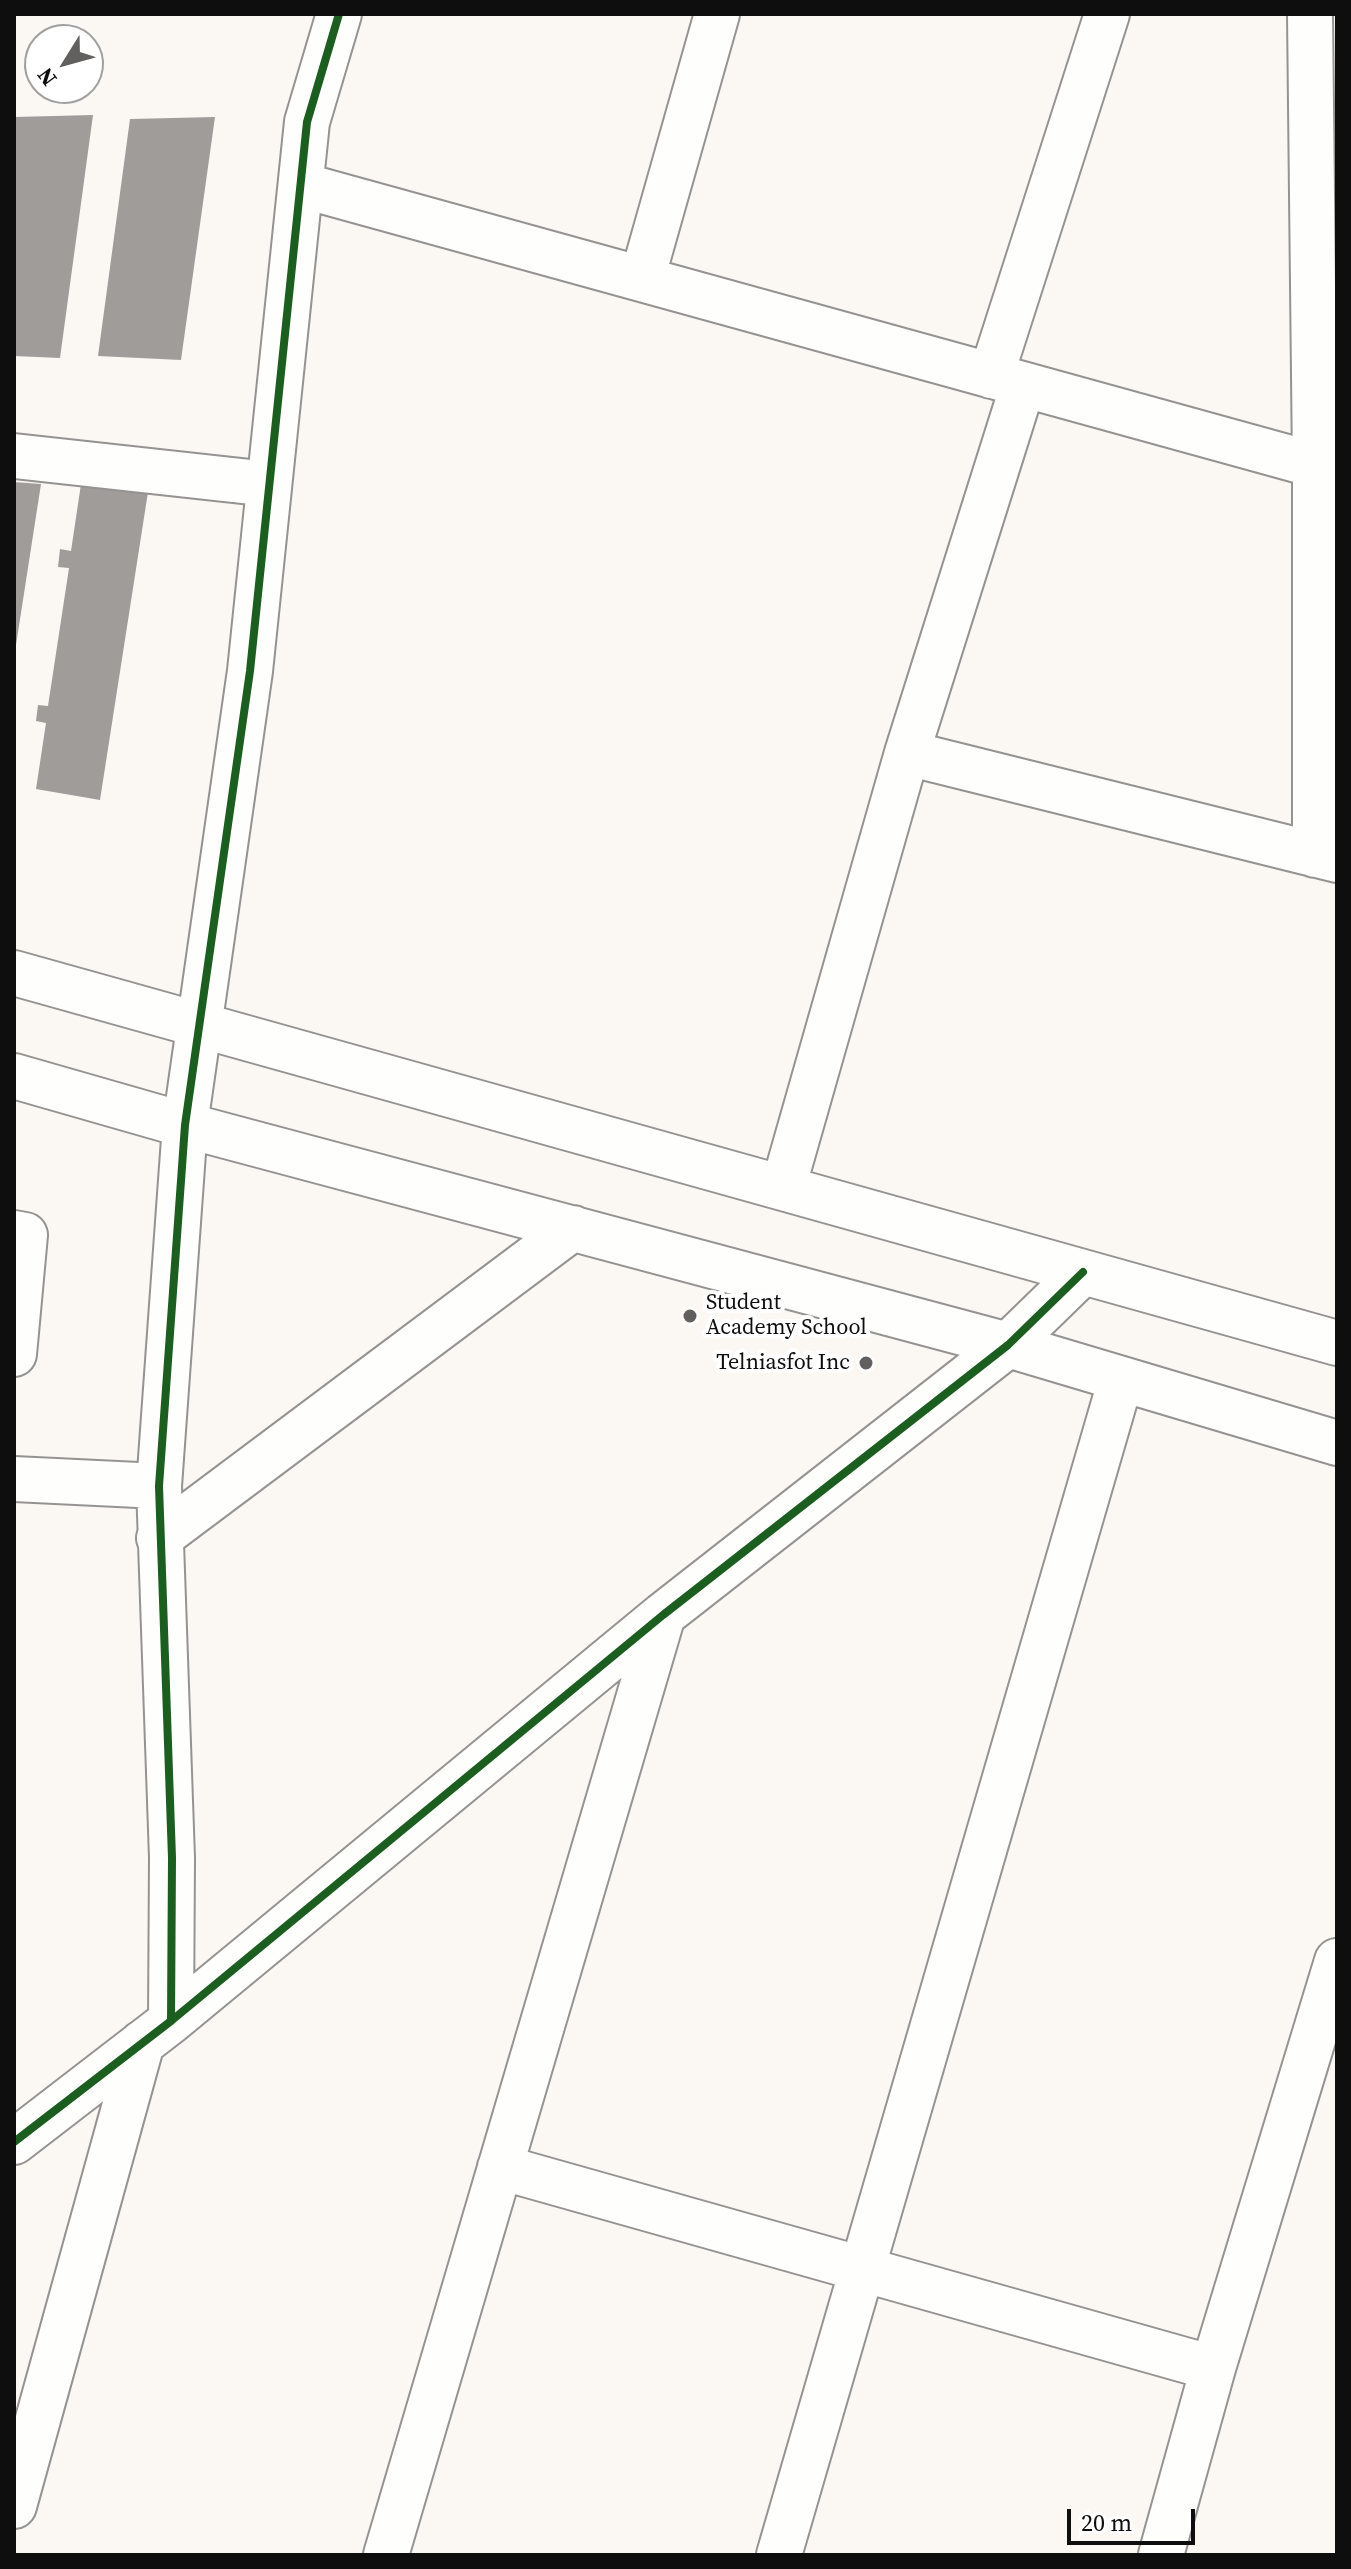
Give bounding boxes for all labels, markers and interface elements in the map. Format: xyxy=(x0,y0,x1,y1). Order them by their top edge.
north arrow xyxy=(24,24,104,104)
text: N xyxy=(30,62,63,93)
place label: Student Academy School xyxy=(706,1290,867,1342)
marker: Student Academy School xyxy=(681,1307,699,1325)
place label: Telniasfot Inc xyxy=(716,1350,850,1376)
marker: Telniasfot Inc xyxy=(857,1354,875,1372)
scale bar xyxy=(1071,2493,1199,2543)
text: 20 m xyxy=(1081,2506,1132,2539)

